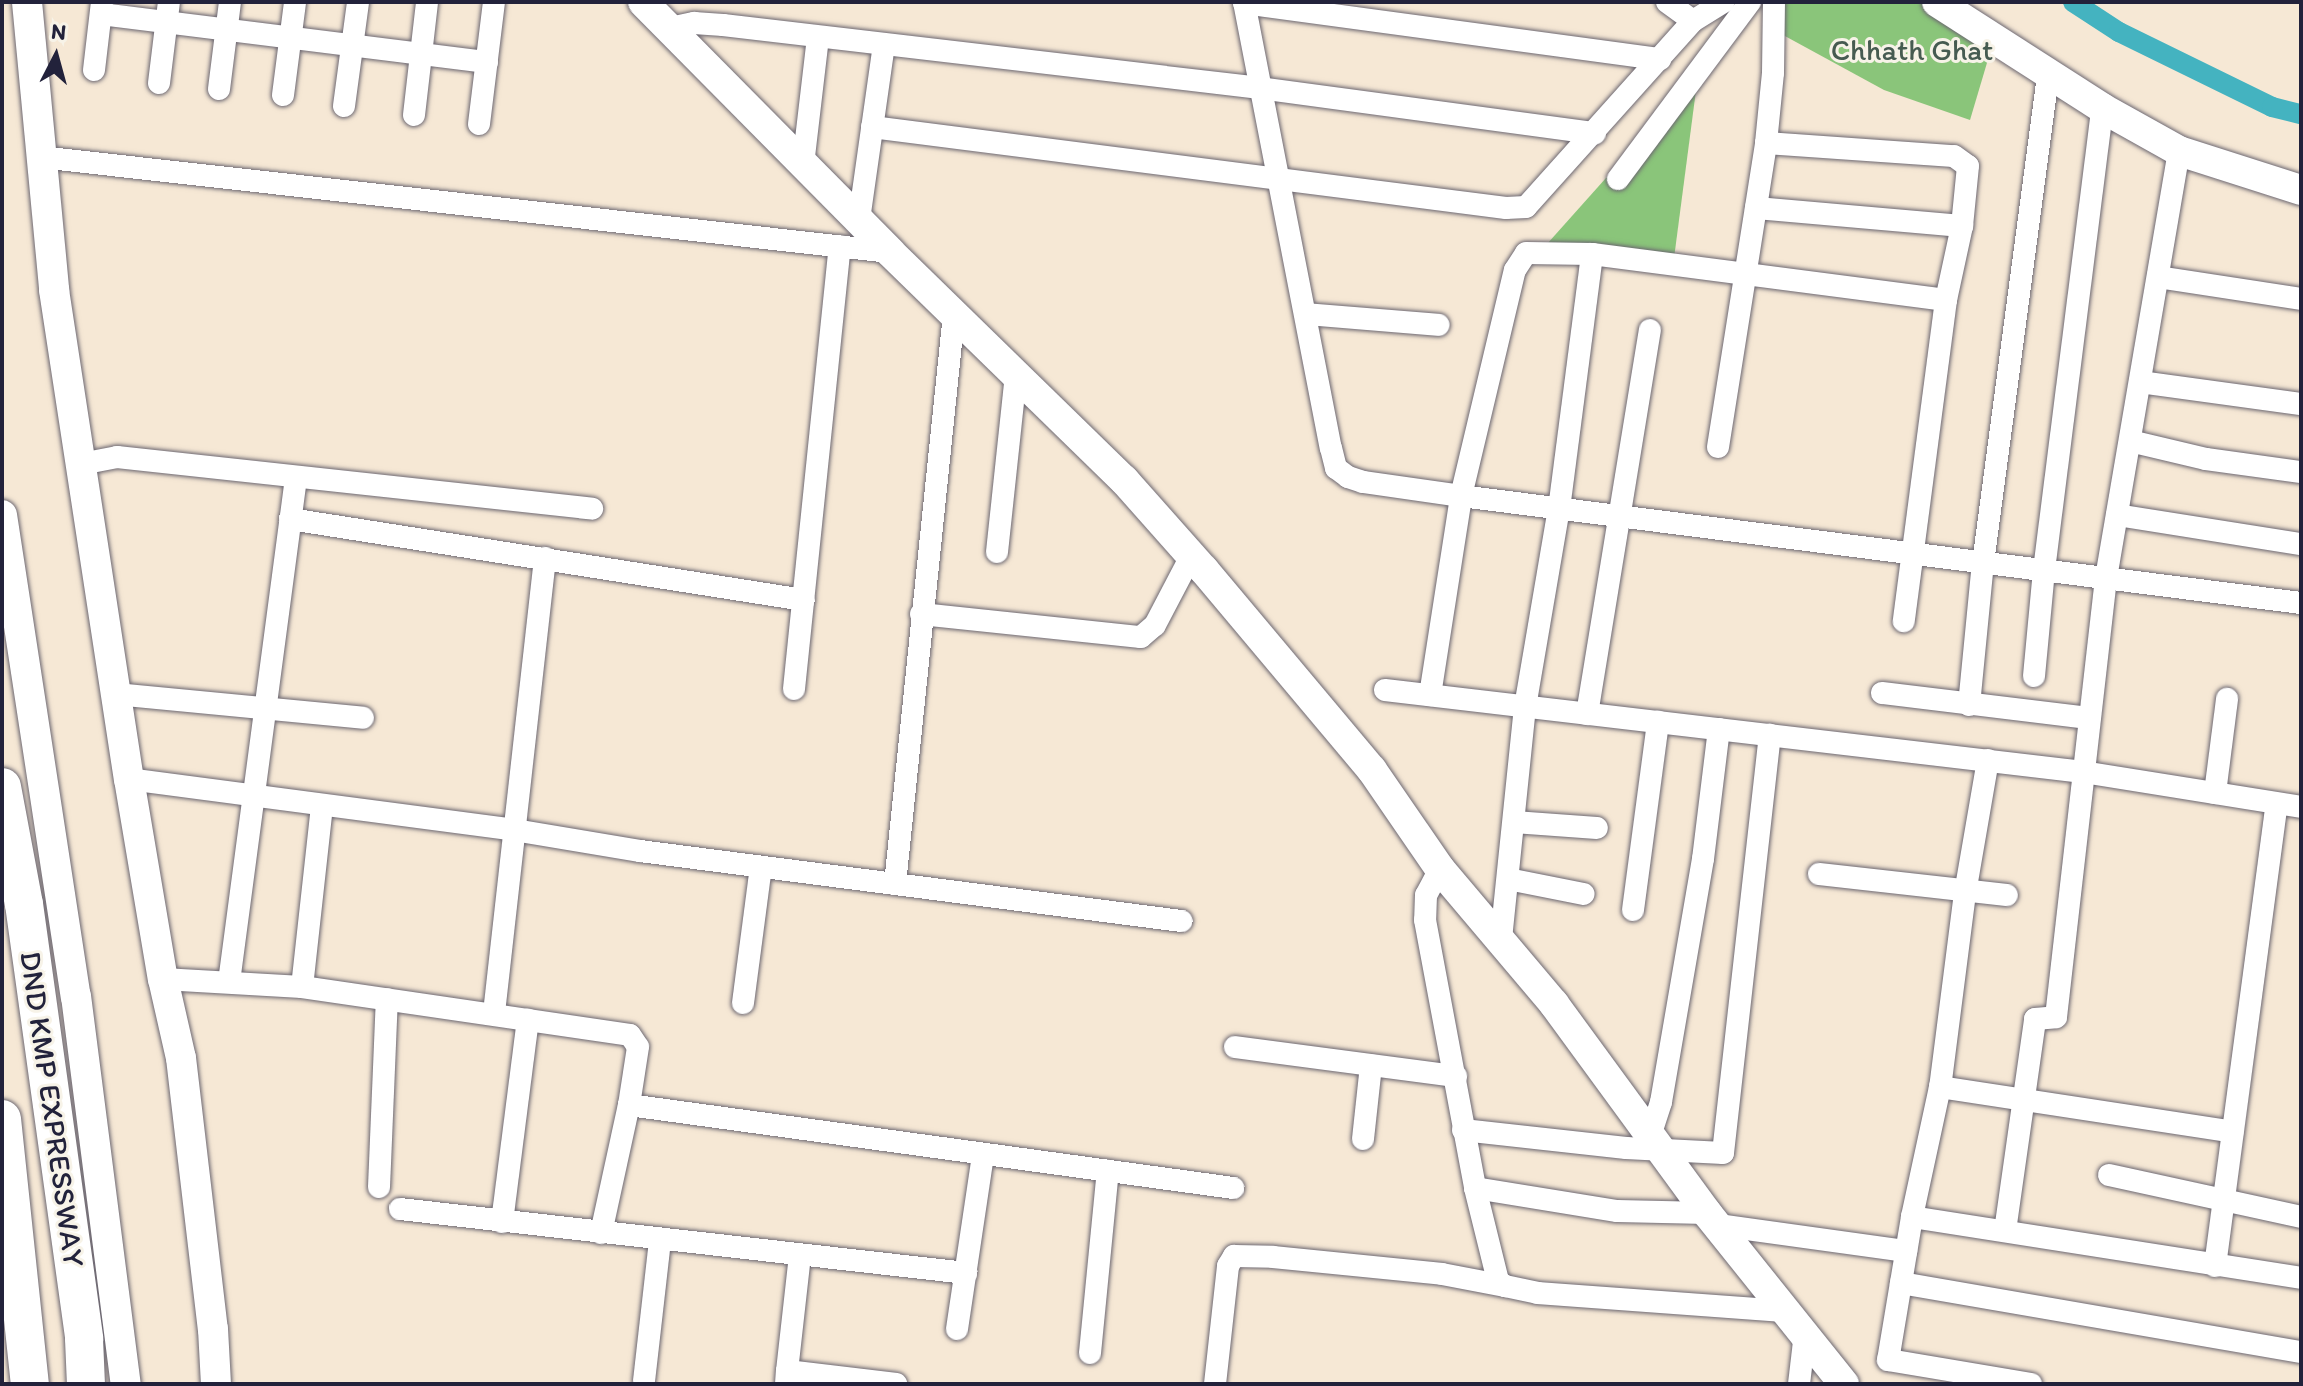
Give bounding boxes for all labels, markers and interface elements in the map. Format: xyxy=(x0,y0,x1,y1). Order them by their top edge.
north arrow xyxy=(16,16,96,96)
text: N xyxy=(50,17,67,46)
park label: Chhath Ghat xyxy=(1830,32,1994,68)
street label: DND KMP EXPRESSWAY xyxy=(12,949,92,1269)

